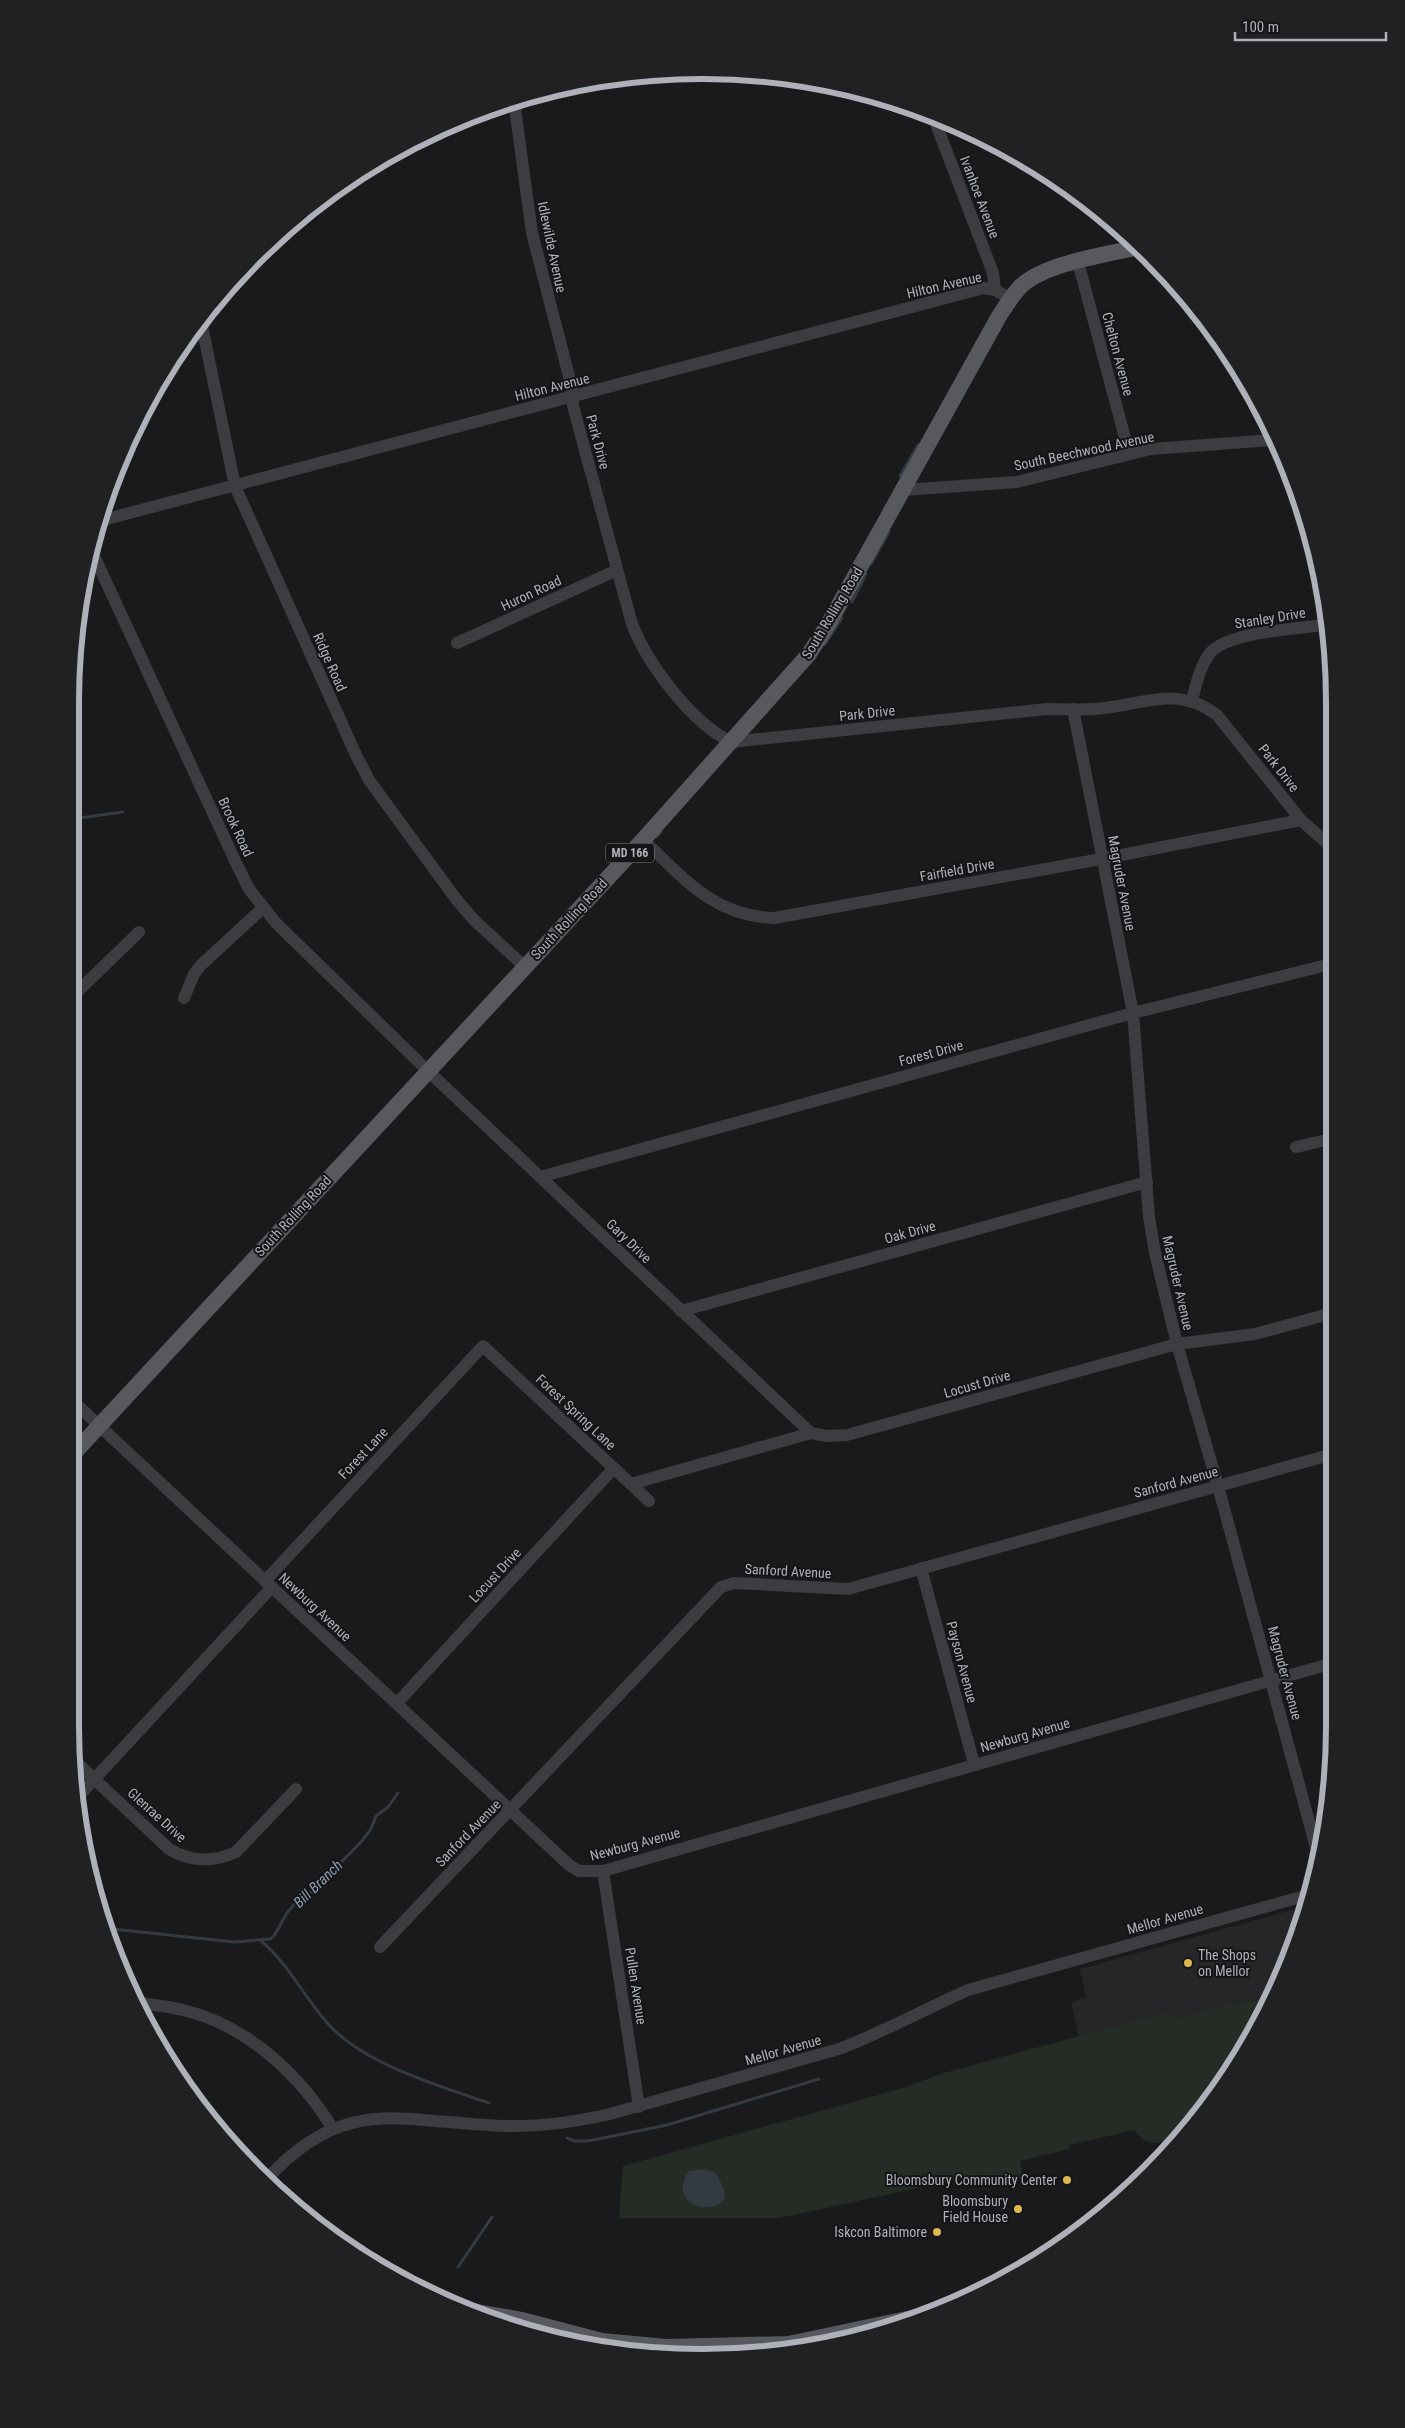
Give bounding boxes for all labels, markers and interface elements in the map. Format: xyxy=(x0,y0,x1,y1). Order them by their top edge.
scale bar xyxy=(1235,10,1386,42)
text: 100 m xyxy=(1242,18,1279,36)
street label: Ivanhoe Avenue xyxy=(957,154,1003,241)
street label: Idlewilde Avenue xyxy=(535,200,570,294)
street label: Hilton Avenue xyxy=(905,269,983,301)
street label: Chelton Avenue xyxy=(1099,310,1137,398)
street label: Hilton Avenue xyxy=(513,370,591,404)
street label: Park Drive xyxy=(583,413,613,472)
street label: South Beechwood Avenue xyxy=(1012,428,1156,474)
street label: South Rolling Road xyxy=(798,564,866,662)
street label: Huron Road xyxy=(498,572,564,614)
street label: Stanley Drive xyxy=(1233,604,1307,631)
street label: Ridge Road xyxy=(310,630,350,694)
street label: Park Drive xyxy=(838,702,896,724)
street label: Park Drive xyxy=(1255,741,1303,795)
street label: Brook Road xyxy=(215,795,257,859)
street label: Magruder Avenue xyxy=(1105,834,1139,932)
road number: MD 166 xyxy=(606,844,654,862)
street label: Fairfield Drive xyxy=(918,855,996,884)
street label: South Rolling Road xyxy=(528,875,610,963)
street label: Forest Drive xyxy=(897,1037,965,1069)
street label: South Rolling Road xyxy=(252,1172,334,1260)
street label: Gary Drive xyxy=(603,1216,655,1267)
street label: Oak Drive xyxy=(883,1217,938,1247)
street label: Magruder Avenue xyxy=(1159,1234,1197,1332)
street label: Locust Drive xyxy=(942,1367,1013,1401)
street label: Forest Spring Lane xyxy=(533,1371,620,1453)
street label: Forest Lane xyxy=(335,1424,391,1482)
street label: Sanford Avenue xyxy=(1132,1463,1220,1501)
street label: Locust Drive xyxy=(466,1544,525,1606)
street label: Sanford Avenue xyxy=(744,1561,832,1581)
street label: Newburg Avenue xyxy=(276,1570,355,1645)
street label: Payson Avenue xyxy=(943,1619,981,1705)
street label: Magruder Avenue xyxy=(1265,1624,1305,1722)
street label: Newburg Avenue xyxy=(978,1714,1072,1755)
street label: Glenrae Drive xyxy=(124,1785,190,1846)
street label: Sanford Avenue xyxy=(432,1796,504,1870)
street label: Newburg Avenue xyxy=(588,1824,682,1864)
water label: Bill Branch xyxy=(290,1856,346,1912)
street label: Mellor Avenue xyxy=(1125,1900,1205,1937)
street label: Pullen Avenue xyxy=(622,1946,650,2026)
place label: The Shops on Mellor xyxy=(1198,1947,1256,1979)
marker: The Shops on Mellor xyxy=(1182,1957,1194,1969)
street label: Mellor Avenue xyxy=(743,2031,823,2068)
place label: Bloomsbury Community Center xyxy=(886,2172,1057,2188)
marker: Bloomsbury Community Center xyxy=(1061,2174,1073,2186)
place label: Bloomsbury Field House xyxy=(942,2193,1008,2225)
marker: Bloomsbury Field House xyxy=(1012,2203,1024,2215)
place label: Iskcon Baltimore xyxy=(834,2224,927,2240)
marker: Iskcon Baltimore xyxy=(931,2226,943,2238)

